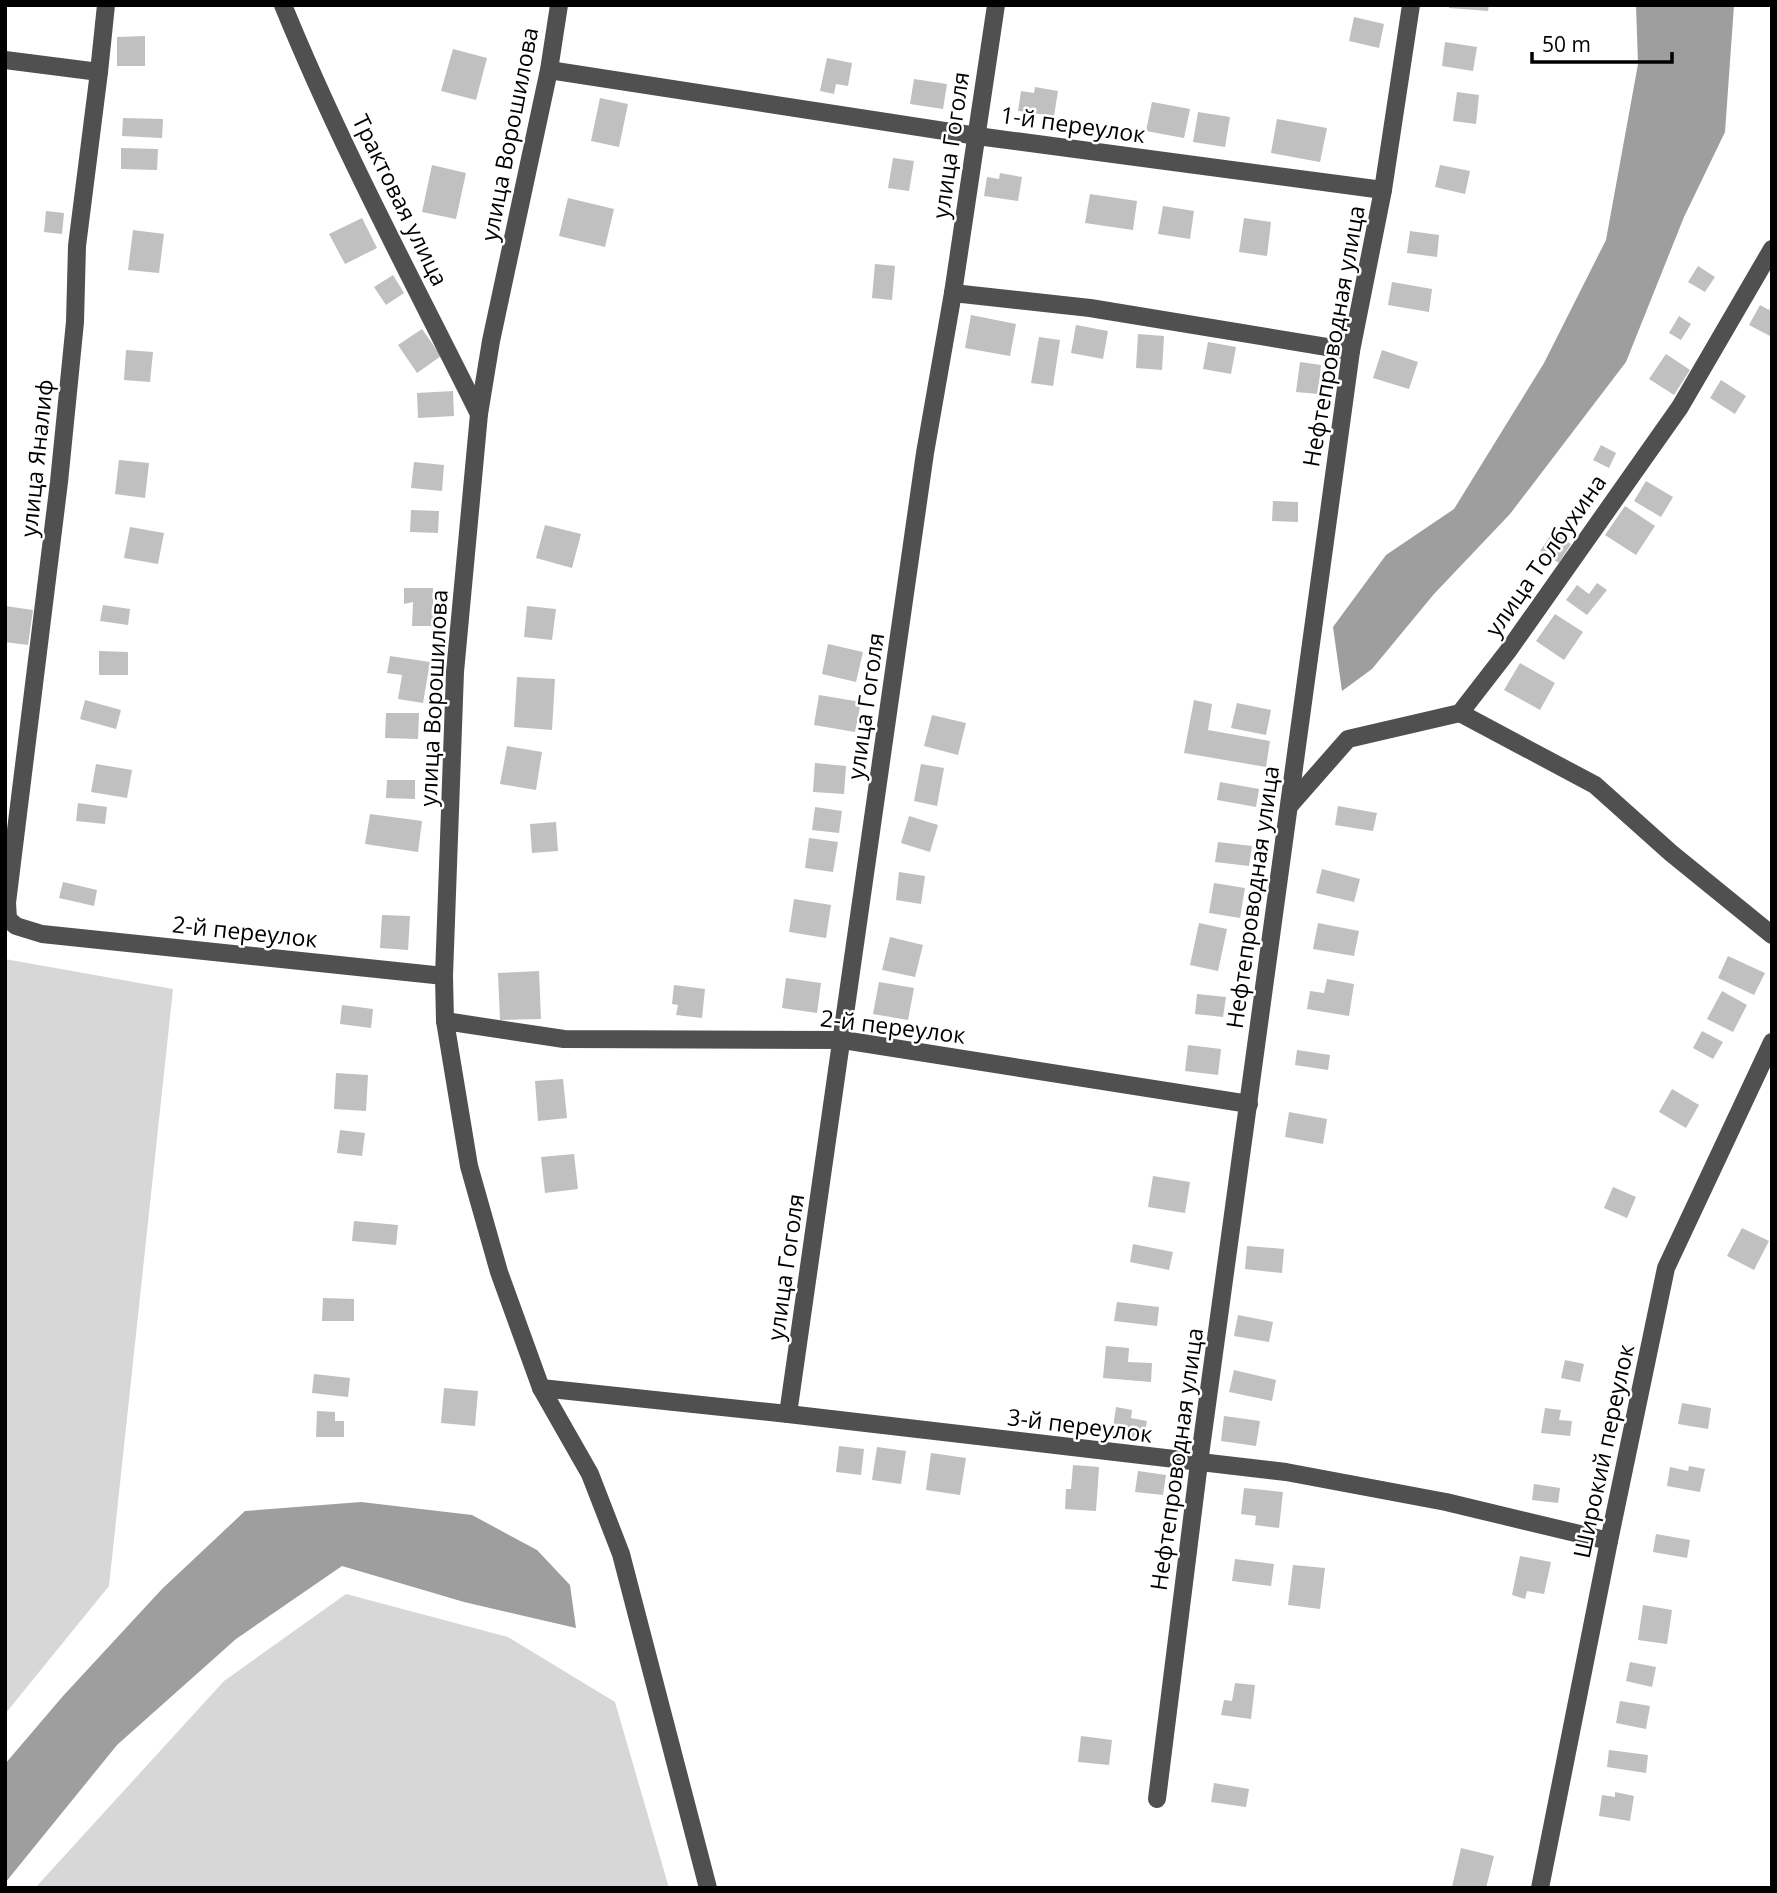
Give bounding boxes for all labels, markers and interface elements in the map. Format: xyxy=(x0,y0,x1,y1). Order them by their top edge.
scale bar xyxy=(1532,21,1672,65)
street label: улица Ворошилова xyxy=(473,24,545,244)
text: 50 m xyxy=(1542,30,1591,58)
street label: улица Гоголя xyxy=(924,70,976,220)
street label: 1-й переулок xyxy=(999,98,1147,150)
street label: Трактовая улица xyxy=(346,109,456,291)
street label: Нефтепроводная улица xyxy=(1294,203,1372,469)
street label: улица Яналиф xyxy=(12,377,60,539)
street label: улица Толбухина xyxy=(1477,467,1613,643)
street label: улица Ворошилова xyxy=(411,589,455,807)
street label: улица Гоголя xyxy=(839,631,891,781)
street label: Нефтепроводная улица xyxy=(1218,764,1286,1030)
street label: 2-й переулок xyxy=(171,907,319,955)
street label: 2-й переулок xyxy=(819,1001,967,1051)
street label: улица Гоголя xyxy=(759,1192,811,1342)
street label: Нефтепроводная улица xyxy=(1142,1326,1210,1592)
street label: Широкий переулок xyxy=(1565,1341,1641,1561)
street label: 3-й переулок xyxy=(1006,1400,1154,1450)

